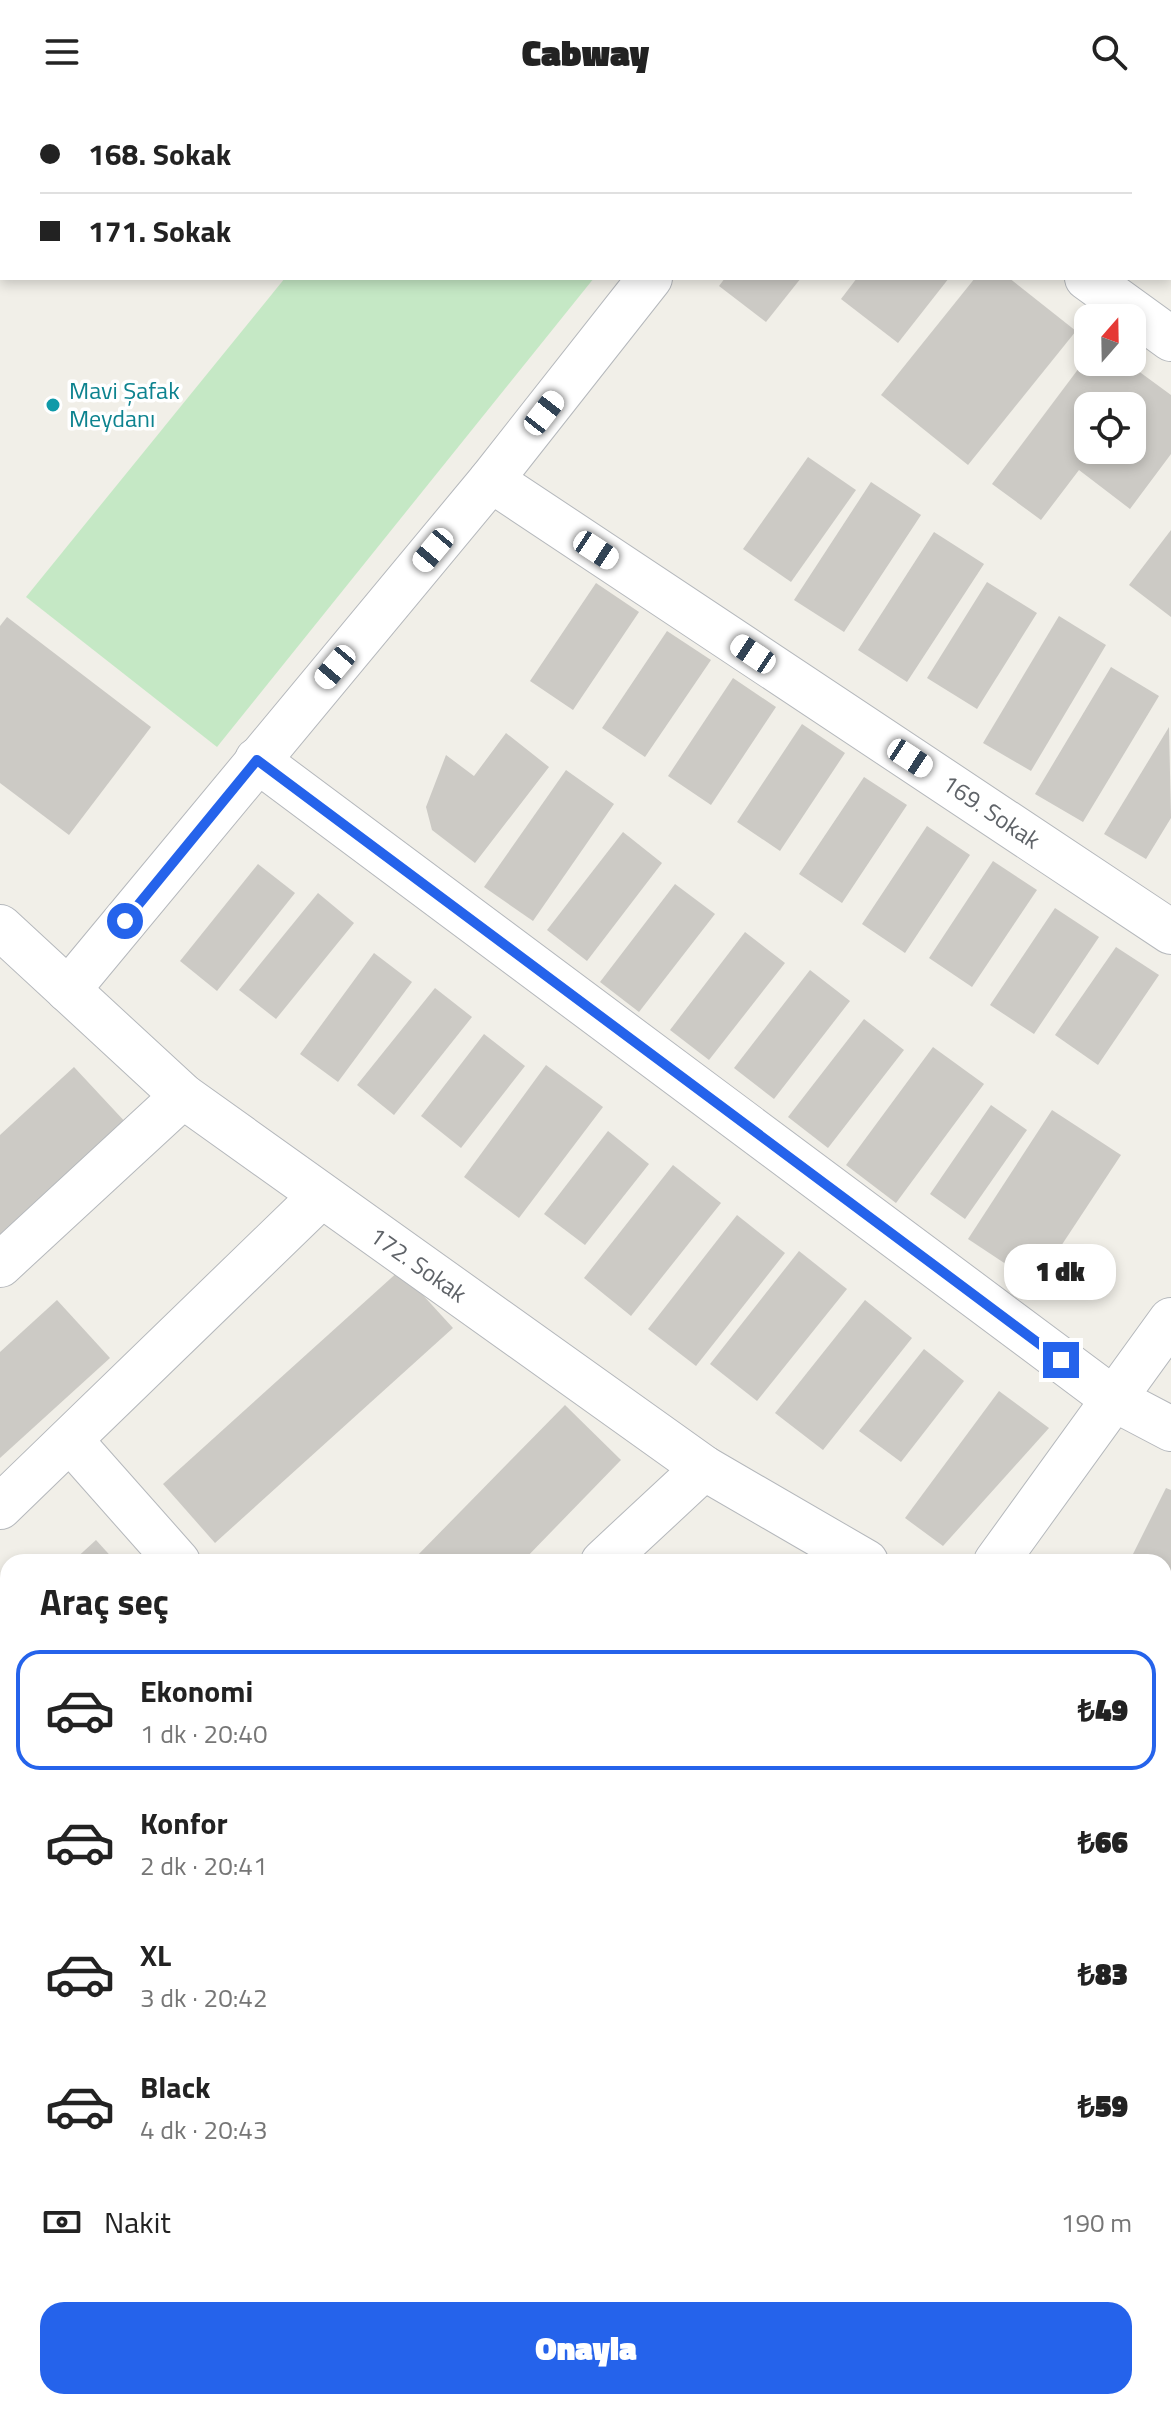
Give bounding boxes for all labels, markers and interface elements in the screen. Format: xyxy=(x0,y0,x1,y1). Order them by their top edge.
text: Cabway xyxy=(522,25,649,80)
icon: menu xyxy=(40,30,84,74)
icon: search xyxy=(1087,30,1131,74)
text: 168. Sokak xyxy=(88,131,231,177)
text: 171. Sokak xyxy=(88,208,231,254)
north arrow xyxy=(1074,304,1146,376)
map controls xyxy=(1074,304,1146,464)
place label: Mavi Şafak Meydanı xyxy=(69,372,180,436)
car xyxy=(520,387,568,439)
button: locate xyxy=(1074,392,1146,464)
marker: Mavi Şafak Meydanı xyxy=(44,396,62,414)
car xyxy=(408,524,458,576)
car xyxy=(569,527,623,573)
car xyxy=(726,631,780,677)
car xyxy=(310,641,360,693)
car xyxy=(883,735,937,781)
street label: 169. Sokak xyxy=(935,765,1048,858)
route start xyxy=(107,903,143,939)
street label: 172. Sokak xyxy=(363,1217,475,1311)
callout: 1 dk xyxy=(1005,1244,1117,1300)
text: 1 dk xyxy=(1035,1252,1085,1291)
route end xyxy=(1043,1342,1079,1378)
text: Araç seç xyxy=(40,1574,169,1629)
text: Ekonomi xyxy=(140,1668,253,1714)
icon: car xyxy=(44,1674,116,1746)
text: ₺49 xyxy=(1078,1687,1128,1733)
text: 1 dk · 20:40 xyxy=(140,1714,267,1753)
text: Konfor xyxy=(140,1800,228,1846)
icon: car xyxy=(44,1806,116,1878)
text: ₺66 xyxy=(1078,1819,1128,1865)
text: 2 dk · 20:41 xyxy=(140,1846,267,1885)
text: XL xyxy=(140,1932,171,1978)
icon: car xyxy=(44,1938,116,2010)
text: ₺83 xyxy=(1078,1951,1128,1997)
text: 3 dk · 20:42 xyxy=(140,1978,267,2017)
text: Black xyxy=(140,2064,211,2110)
icon: car xyxy=(44,2070,116,2142)
text: ₺59 xyxy=(1078,2083,1128,2129)
text: 4 dk · 20:43 xyxy=(140,2110,267,2149)
text: Nakit xyxy=(104,2199,171,2245)
icon: cash xyxy=(40,2200,84,2244)
text: 190 m xyxy=(1061,2203,1132,2242)
button: Onayla xyxy=(40,2302,1132,2394)

